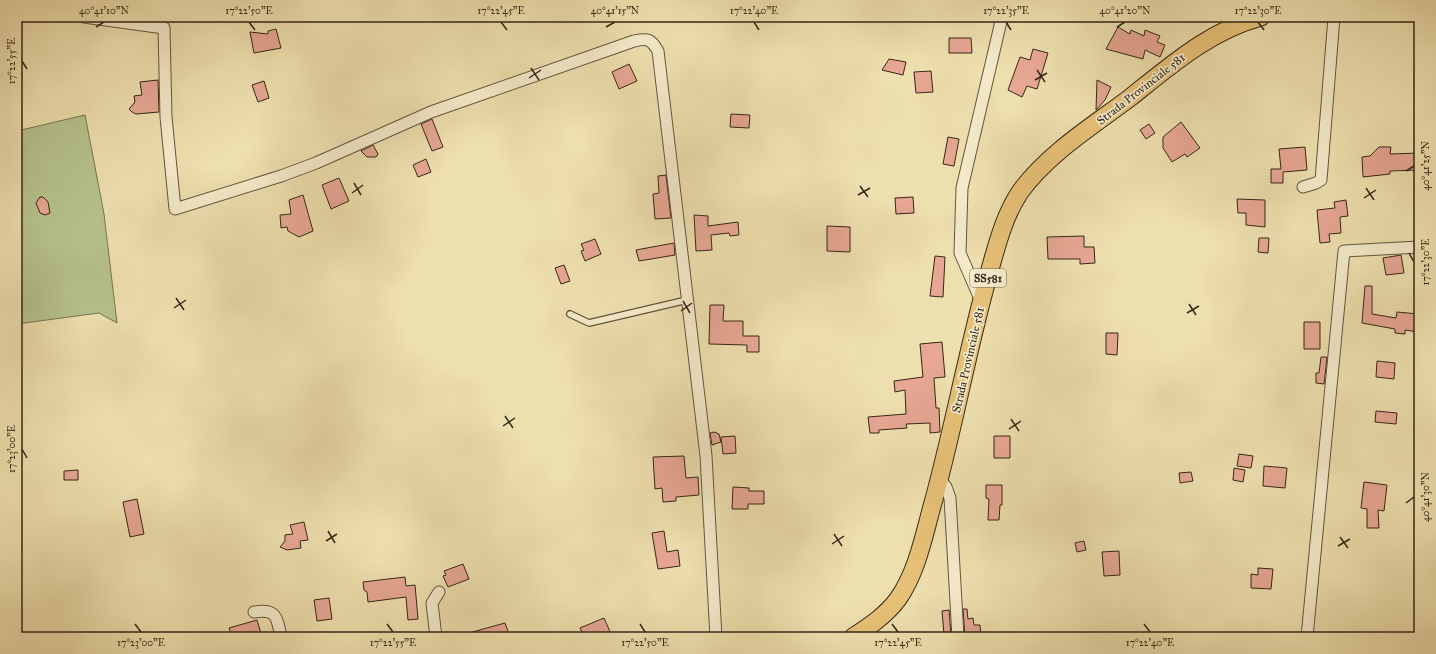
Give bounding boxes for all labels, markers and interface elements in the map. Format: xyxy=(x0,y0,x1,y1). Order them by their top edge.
text: 40°41'10"N xyxy=(79,5,129,17)
text: 17°22'50"E xyxy=(225,5,273,17)
text: 17°22'45"E xyxy=(477,5,525,17)
text: 40°41'15"N xyxy=(591,5,640,17)
text: 17°22'40"E xyxy=(730,5,778,17)
text: 17°22'35"E xyxy=(983,5,1029,17)
text: 40°41'20"N xyxy=(1100,5,1151,17)
text: 17°22'30"E xyxy=(1235,5,1281,17)
text: 17°22'55"E xyxy=(6,38,18,84)
street label: Strada Provinciale 581 xyxy=(1094,50,1188,128)
text: 40°41'25"N xyxy=(1420,141,1432,191)
text: 17°22'30"E xyxy=(1420,239,1432,285)
road number: SS581 xyxy=(970,269,1006,287)
street label: Strada Provinciale 581 xyxy=(949,305,987,414)
text: 17°23'00"E xyxy=(6,425,18,473)
text: 40°41'30"N xyxy=(1420,471,1432,522)
text: 17°23'00"E xyxy=(117,637,165,649)
text: 17°22'55"E xyxy=(370,637,416,649)
text: 17°22'50"E xyxy=(621,637,669,649)
text: 17°22'45"E xyxy=(874,637,922,649)
text: 17°22'40"E xyxy=(1126,637,1174,649)

